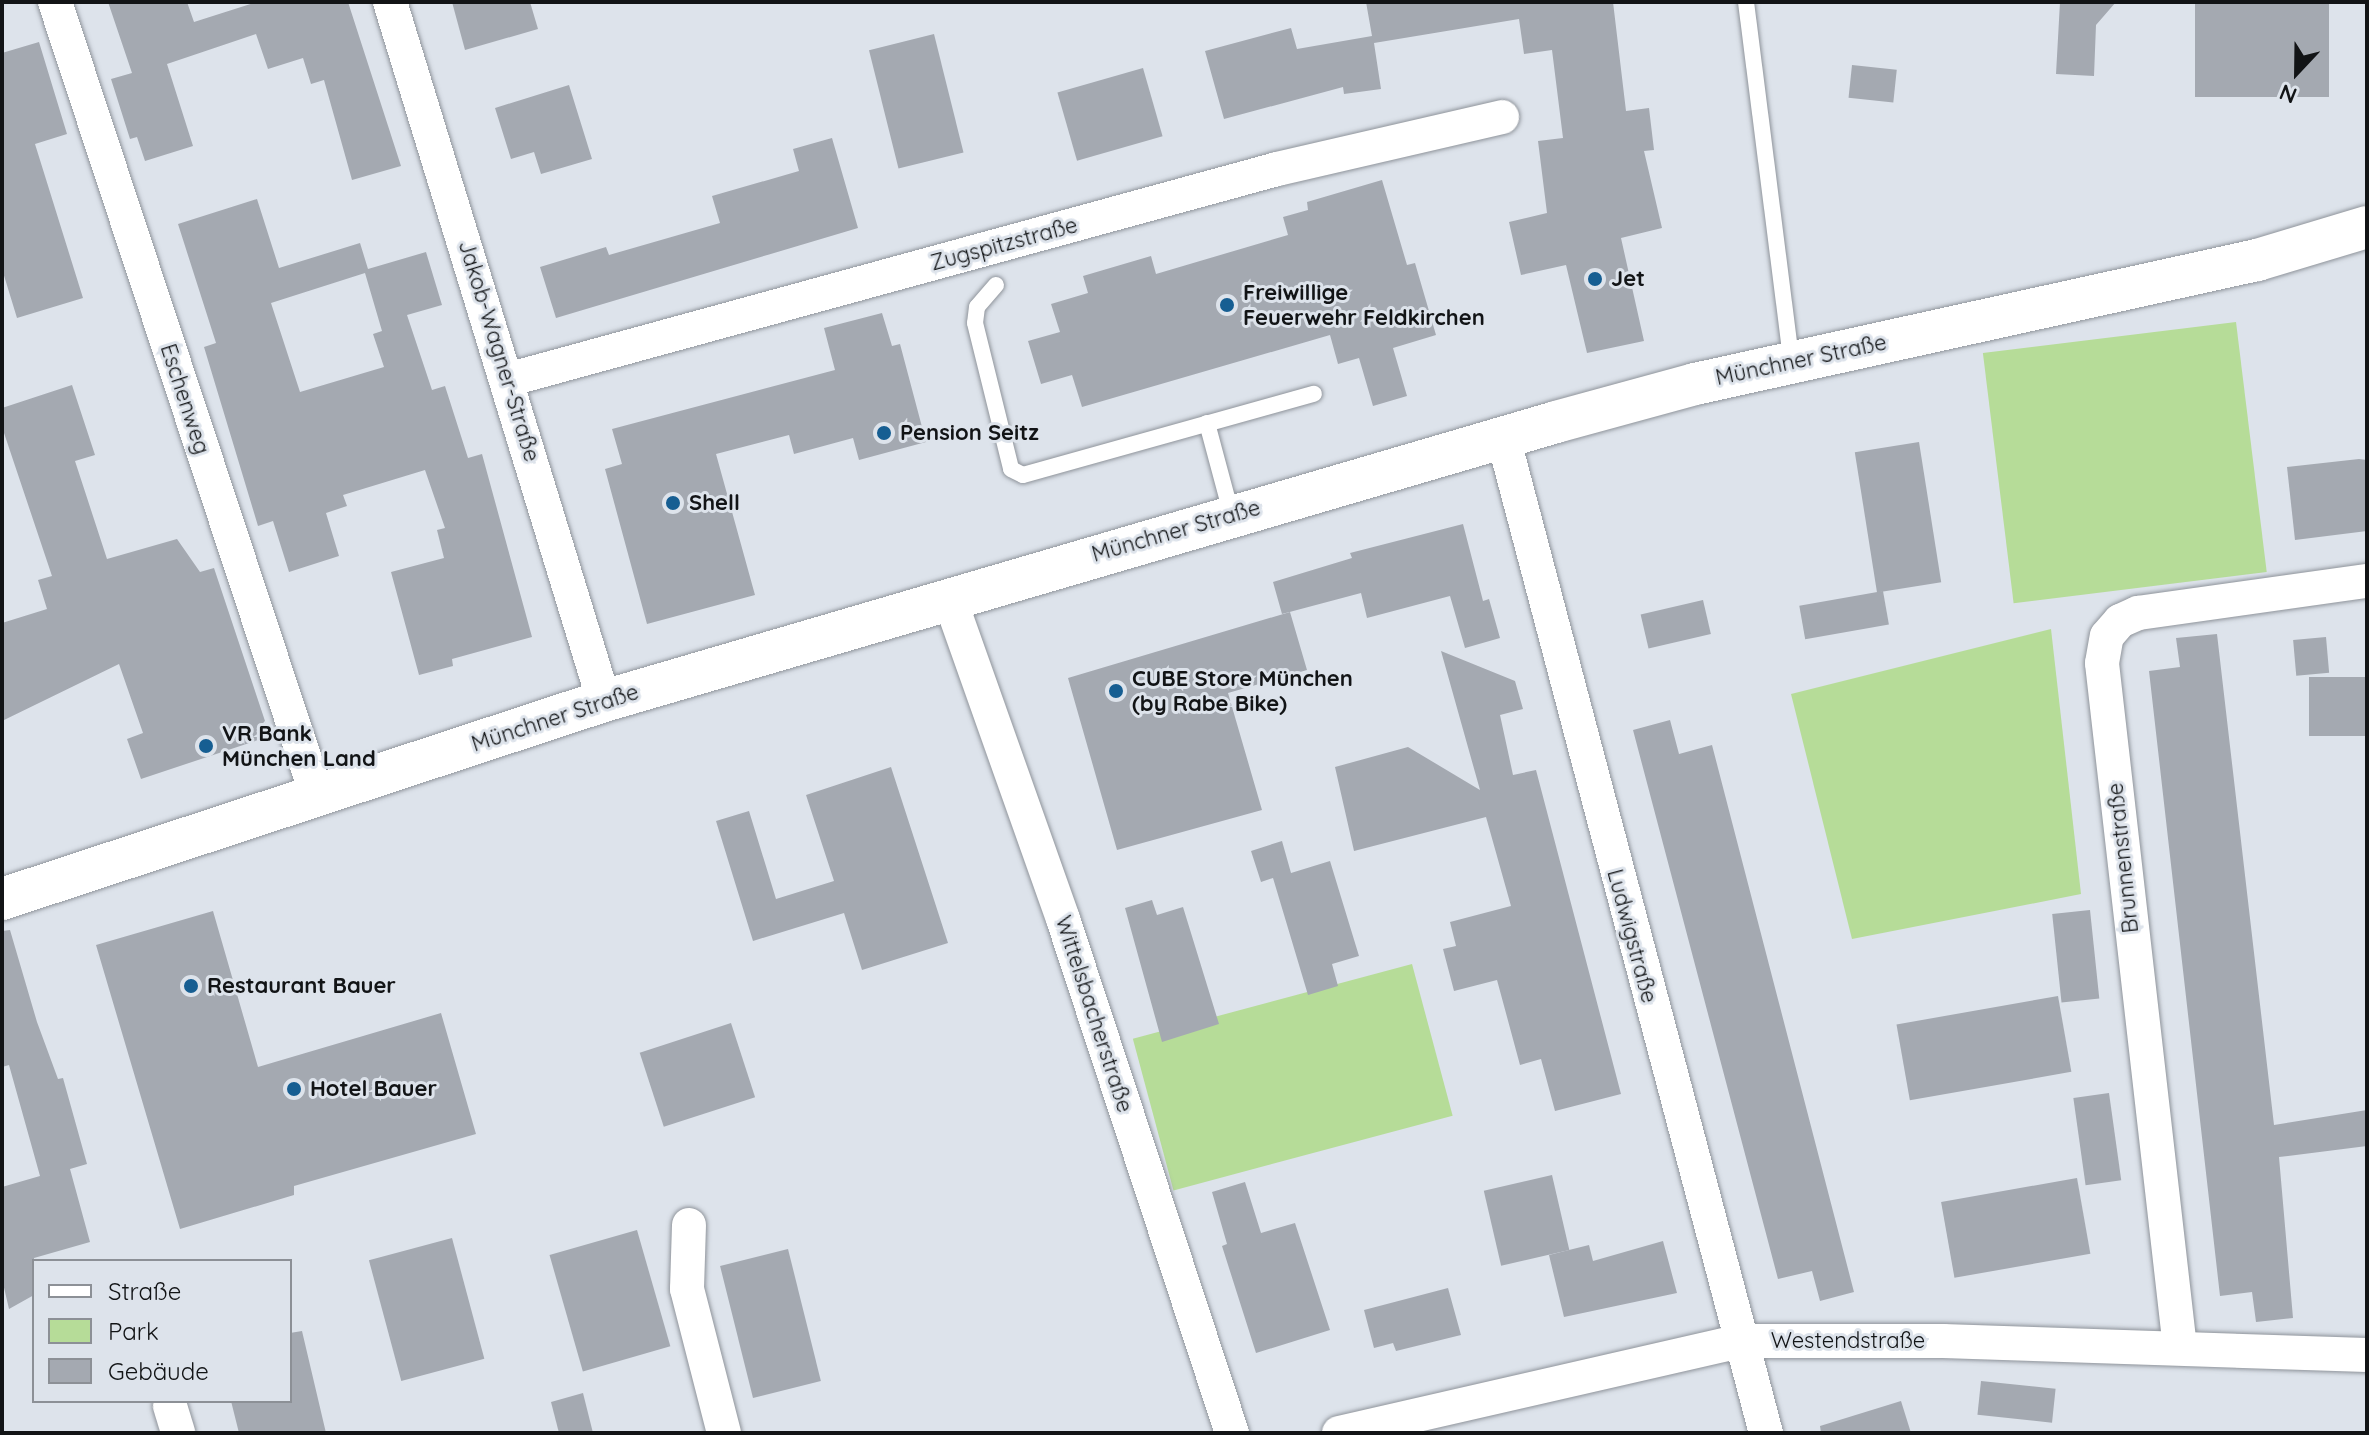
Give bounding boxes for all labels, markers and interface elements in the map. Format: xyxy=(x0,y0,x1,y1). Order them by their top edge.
north arrow xyxy=(2257,32,2337,112)
text: N xyxy=(2275,78,2301,110)
street label: Zugspitzstraße xyxy=(928,212,1080,276)
street label: Jakob-Wagner-Straße xyxy=(453,237,545,465)
place label: Jet xyxy=(1611,266,1645,292)
marker: Jet xyxy=(1586,270,1604,288)
place label: Freiwillige Feuerwehr Feldkirchen xyxy=(1243,279,1485,330)
marker: Freiwillige Feuerwehr Feldkirchen xyxy=(1218,296,1236,314)
street label: Münchner Straße xyxy=(1713,329,1889,391)
street label: Eschenweg xyxy=(155,340,215,458)
place label: Pension Seitz xyxy=(900,420,1039,446)
marker: Pension Seitz xyxy=(875,424,893,442)
place label: Shell xyxy=(689,490,740,516)
marker: Shell xyxy=(664,494,682,512)
street label: Münchner Straße xyxy=(1089,494,1263,568)
place label: CUBE Store München (by Rabe Bike) xyxy=(1132,665,1353,716)
street label: Münchner Straße xyxy=(468,679,642,757)
marker: CUBE Store München (by Rabe Bike) xyxy=(1107,682,1125,700)
place label: VR Bank München Land xyxy=(222,720,376,772)
marker: VR Bank München Land xyxy=(197,737,215,755)
street label: Brunnenstraße xyxy=(2102,782,2144,934)
street label: Ludwigstraße xyxy=(1601,866,1663,1006)
street label: Wittelsbacherstraße xyxy=(1050,912,1138,1116)
place label: Restaurant Bauer xyxy=(207,973,396,999)
marker: Restaurant Bauer xyxy=(182,977,200,995)
place label: Hotel Bauer xyxy=(310,1076,437,1102)
marker: Hotel Bauer xyxy=(285,1080,303,1098)
legend xyxy=(32,1259,292,1403)
text: Straße xyxy=(108,1276,181,1306)
text: Park xyxy=(108,1316,159,1346)
street label: Westendstraße xyxy=(1771,1328,1925,1354)
text: Gebäude xyxy=(108,1356,209,1386)

